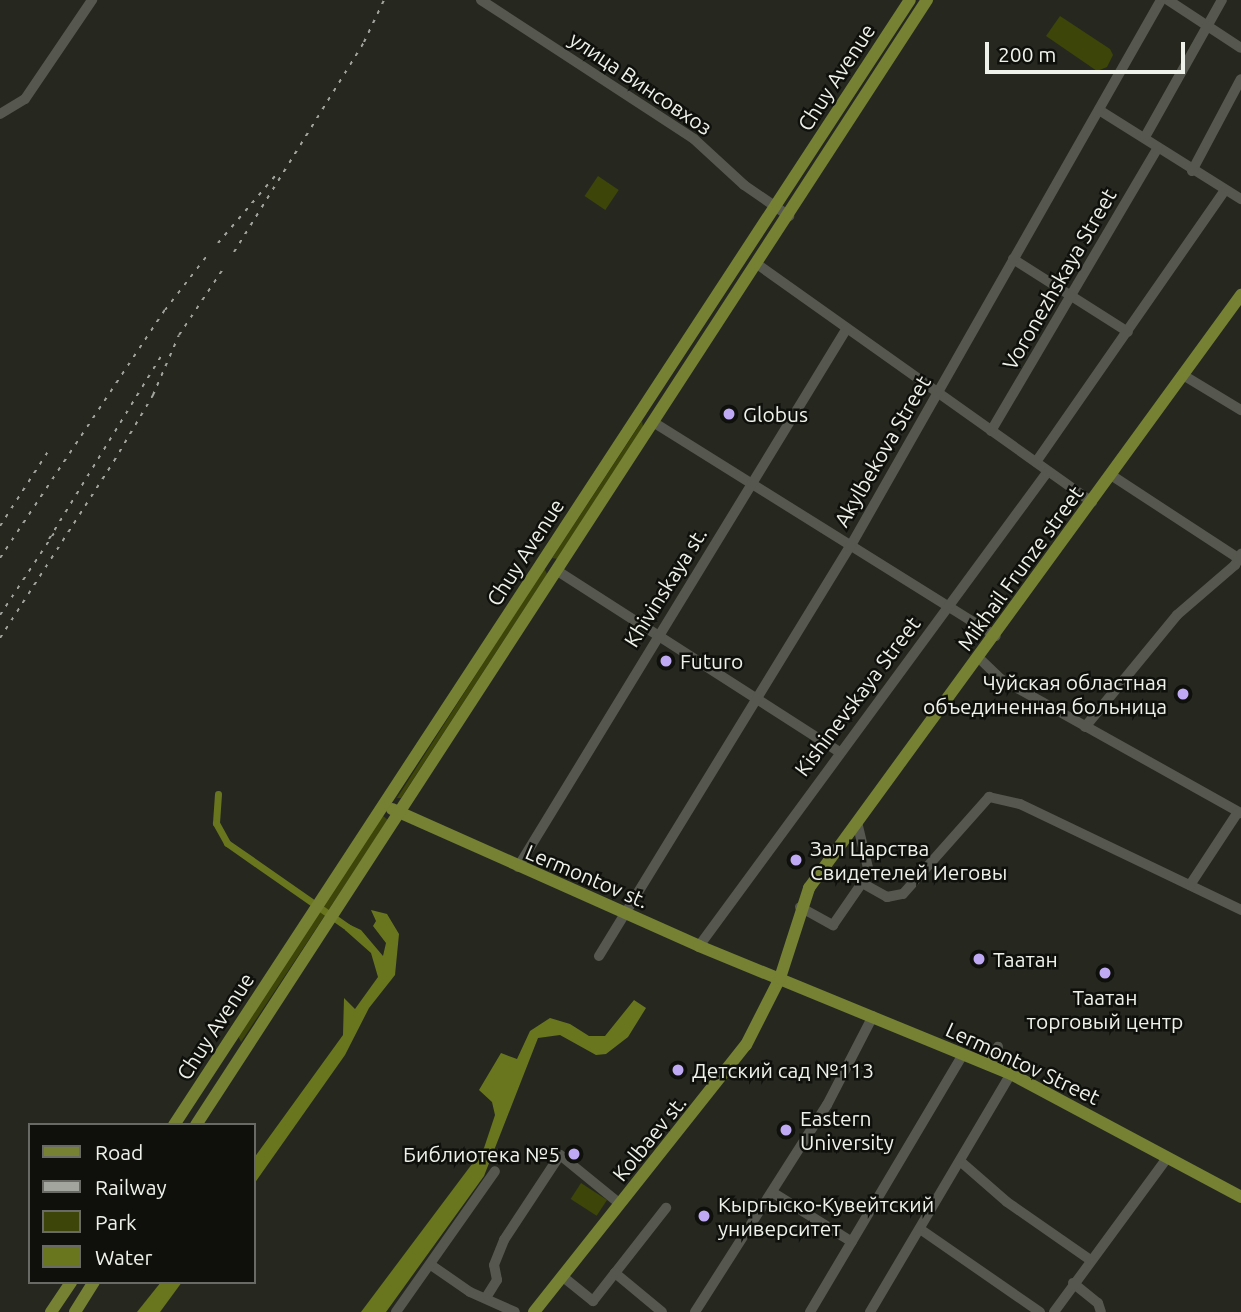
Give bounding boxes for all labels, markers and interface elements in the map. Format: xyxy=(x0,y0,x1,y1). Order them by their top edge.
street label: Chuy Avenue xyxy=(792,19,880,135)
street label: улица Винсовхоз xyxy=(565,26,717,140)
scale bar xyxy=(989,28,1188,72)
text: 200 m xyxy=(998,42,1056,66)
street label: Voronezhskaya Street xyxy=(997,184,1121,374)
street label: Akylbekova Street xyxy=(828,371,936,531)
place label: Globus xyxy=(743,401,808,427)
marker: Globus xyxy=(721,406,737,422)
street label: Mikhail Frunze street xyxy=(952,481,1088,655)
street label: Chuy Avenue xyxy=(481,494,569,610)
street label: Khivinskaya st. xyxy=(618,523,712,651)
street label: Kishinevskaya Street xyxy=(789,611,925,781)
place label: Futuro xyxy=(680,648,743,674)
marker: Futuro xyxy=(658,653,674,669)
place label: Чуйская областная объединенная больница xyxy=(923,669,1167,719)
marker: Чуйская областная объединенная больница xyxy=(1173,684,1193,704)
place label: Зал Царства Свидетелей Иеговы xyxy=(810,835,1007,885)
street label: Lermontov st. xyxy=(522,839,652,913)
marker: Зал Царства Свидетелей Иеговы xyxy=(788,852,804,868)
place label: Таатан xyxy=(993,946,1058,972)
marker: Таатан xyxy=(971,951,987,967)
marker: Таатан торговый центр xyxy=(1097,965,1113,981)
street label: Chuy Avenue xyxy=(171,968,259,1084)
place label: Таатан торговый центр xyxy=(1027,984,1183,1034)
street label: Lermontov Street xyxy=(942,1016,1104,1110)
place label: Детский сад №113 xyxy=(692,1057,874,1083)
marker: Детский сад №113 xyxy=(670,1062,686,1078)
street label: Kolbaev st. xyxy=(607,1090,691,1186)
place label: Eastern University xyxy=(800,1105,894,1155)
marker: Eastern University xyxy=(778,1122,794,1138)
legend xyxy=(28,1123,256,1284)
text: Road xyxy=(95,1140,143,1164)
place label: Библиотека №5 xyxy=(403,1141,560,1167)
marker: Библиотека №5 xyxy=(566,1146,582,1162)
text: Railway xyxy=(95,1175,167,1199)
place label: Кыргыско-Кувейтский университет xyxy=(718,1191,934,1241)
marker: Кыргыско-Кувейтский университет xyxy=(696,1208,712,1224)
text: Park xyxy=(95,1210,137,1234)
text: Water xyxy=(95,1245,153,1269)

